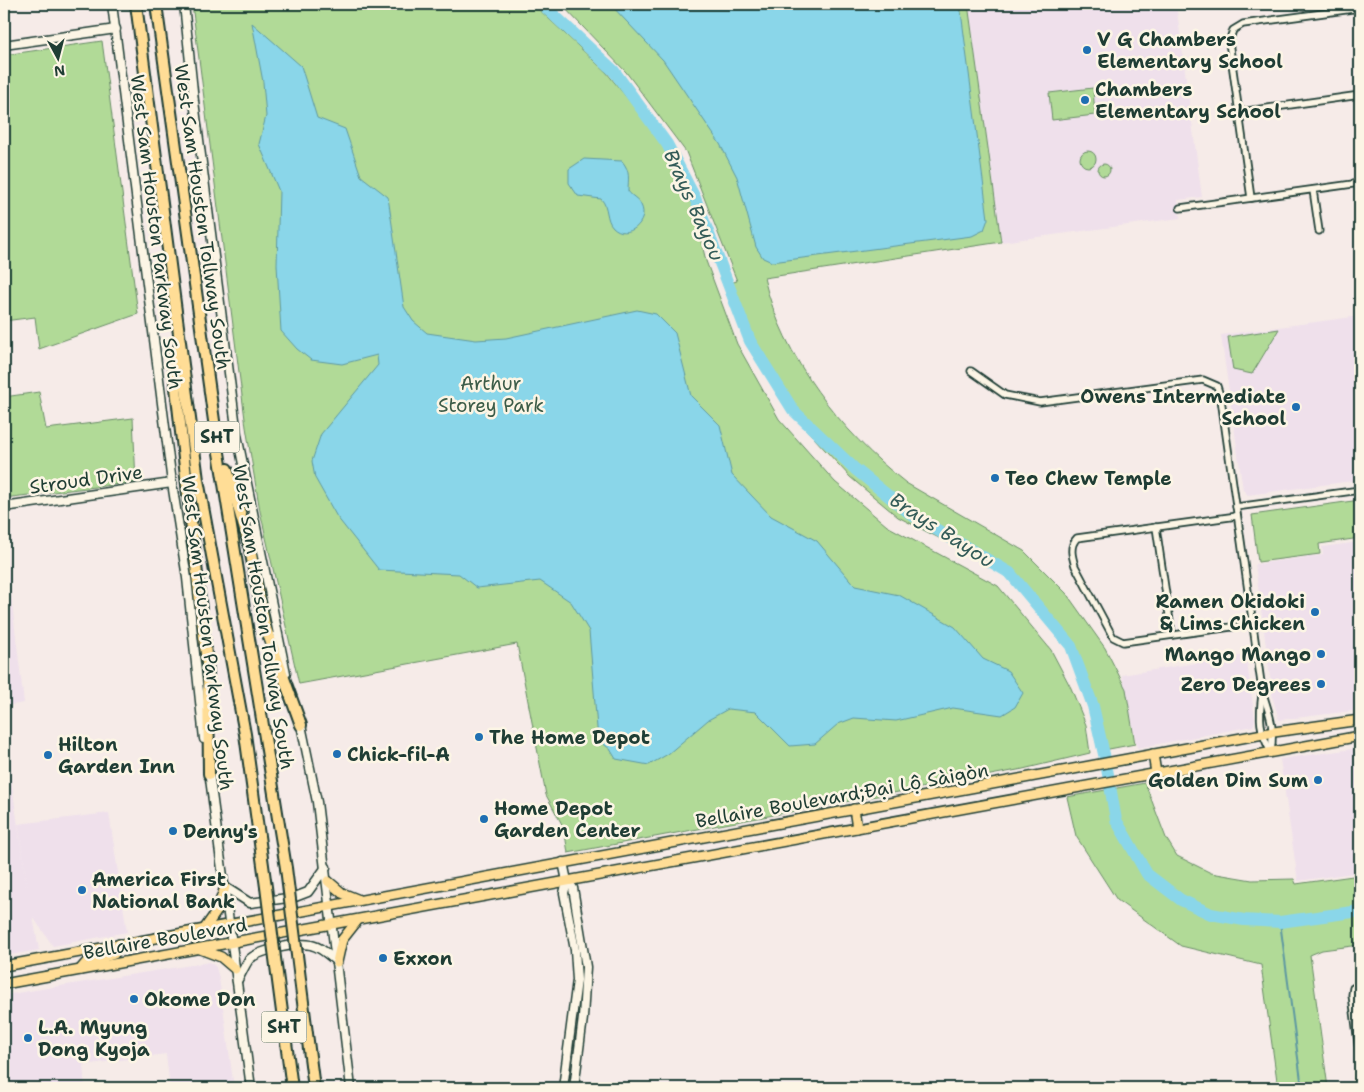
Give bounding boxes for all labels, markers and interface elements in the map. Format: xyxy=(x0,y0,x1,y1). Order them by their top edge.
place label: V G Chambers Elementary School xyxy=(1097,27,1283,74)
north arrow xyxy=(32,32,82,82)
marker: V G Chambers Elementary School xyxy=(1081,44,1093,56)
text: N xyxy=(53,61,66,81)
street label: West Sam Houston Tollway South xyxy=(169,62,236,372)
street label: West Sam Houston Parkway South xyxy=(125,73,188,391)
place label: Chambers Elementary School xyxy=(1095,77,1281,124)
marker: Chambers Elementary School xyxy=(1079,94,1091,106)
water label: Brays Bayou xyxy=(658,145,730,265)
park label: Arthur Storey Park xyxy=(438,371,544,418)
place label: Owens Intermediate School xyxy=(1080,384,1286,431)
marker: Owens Intermediate School xyxy=(1290,401,1302,413)
road number: SHT xyxy=(194,422,240,452)
street label: Stroud Drive xyxy=(28,459,144,500)
street label: West Sam Houston Tollway South xyxy=(227,463,300,772)
place label: Teo Chew Temple xyxy=(1005,466,1172,491)
marker: Teo Chew Temple xyxy=(989,472,1001,484)
street label: West Sam Houston Parkway South xyxy=(176,474,239,792)
water label: Brays Bayou xyxy=(885,487,999,573)
place label: Ramen Okidoki & Lims Chicken xyxy=(1156,589,1305,636)
marker: Ramen Okidoki & Lims Chicken xyxy=(1309,606,1321,618)
place label: Mango Mango xyxy=(1165,642,1311,667)
marker: Mango Mango xyxy=(1315,648,1327,660)
place label: Zero Degrees xyxy=(1181,672,1311,697)
marker: Zero Degrees xyxy=(1315,678,1327,690)
place label: The Home Depot xyxy=(489,725,650,750)
marker: The Home Depot xyxy=(473,731,485,743)
place label: Hilton Garden Inn xyxy=(58,732,175,779)
place label: Chick-fil-A xyxy=(347,742,450,767)
marker: Chick-fil-A xyxy=(331,748,343,760)
marker: Hilton Garden Inn xyxy=(42,749,54,761)
street label: Bellaire Boulevard;Đại Lộ Sàigòn xyxy=(694,757,991,834)
place label: Golden Dim Sum xyxy=(1148,768,1308,793)
marker: Golden Dim Sum xyxy=(1312,774,1324,786)
place label: Home Depot Garden Center xyxy=(494,796,641,843)
marker: Home Depot Garden Center xyxy=(478,813,490,825)
place label: Denny's xyxy=(183,819,258,844)
marker: Denny's xyxy=(167,825,179,837)
place label: America First National Bank xyxy=(92,867,235,914)
marker: America First National Bank xyxy=(76,884,88,896)
street label: Bellaire Boulevard xyxy=(81,912,249,965)
place label: Exxon xyxy=(393,946,453,971)
marker: Exxon xyxy=(377,952,389,964)
place label: Okome Don xyxy=(144,987,256,1012)
marker: Okome Don xyxy=(128,993,140,1005)
road number: SHT xyxy=(262,1012,306,1042)
place label: L.A. Myung Dong Kyoja xyxy=(38,1015,150,1062)
marker: L.A. Myung Dong Kyoja xyxy=(22,1032,34,1044)

